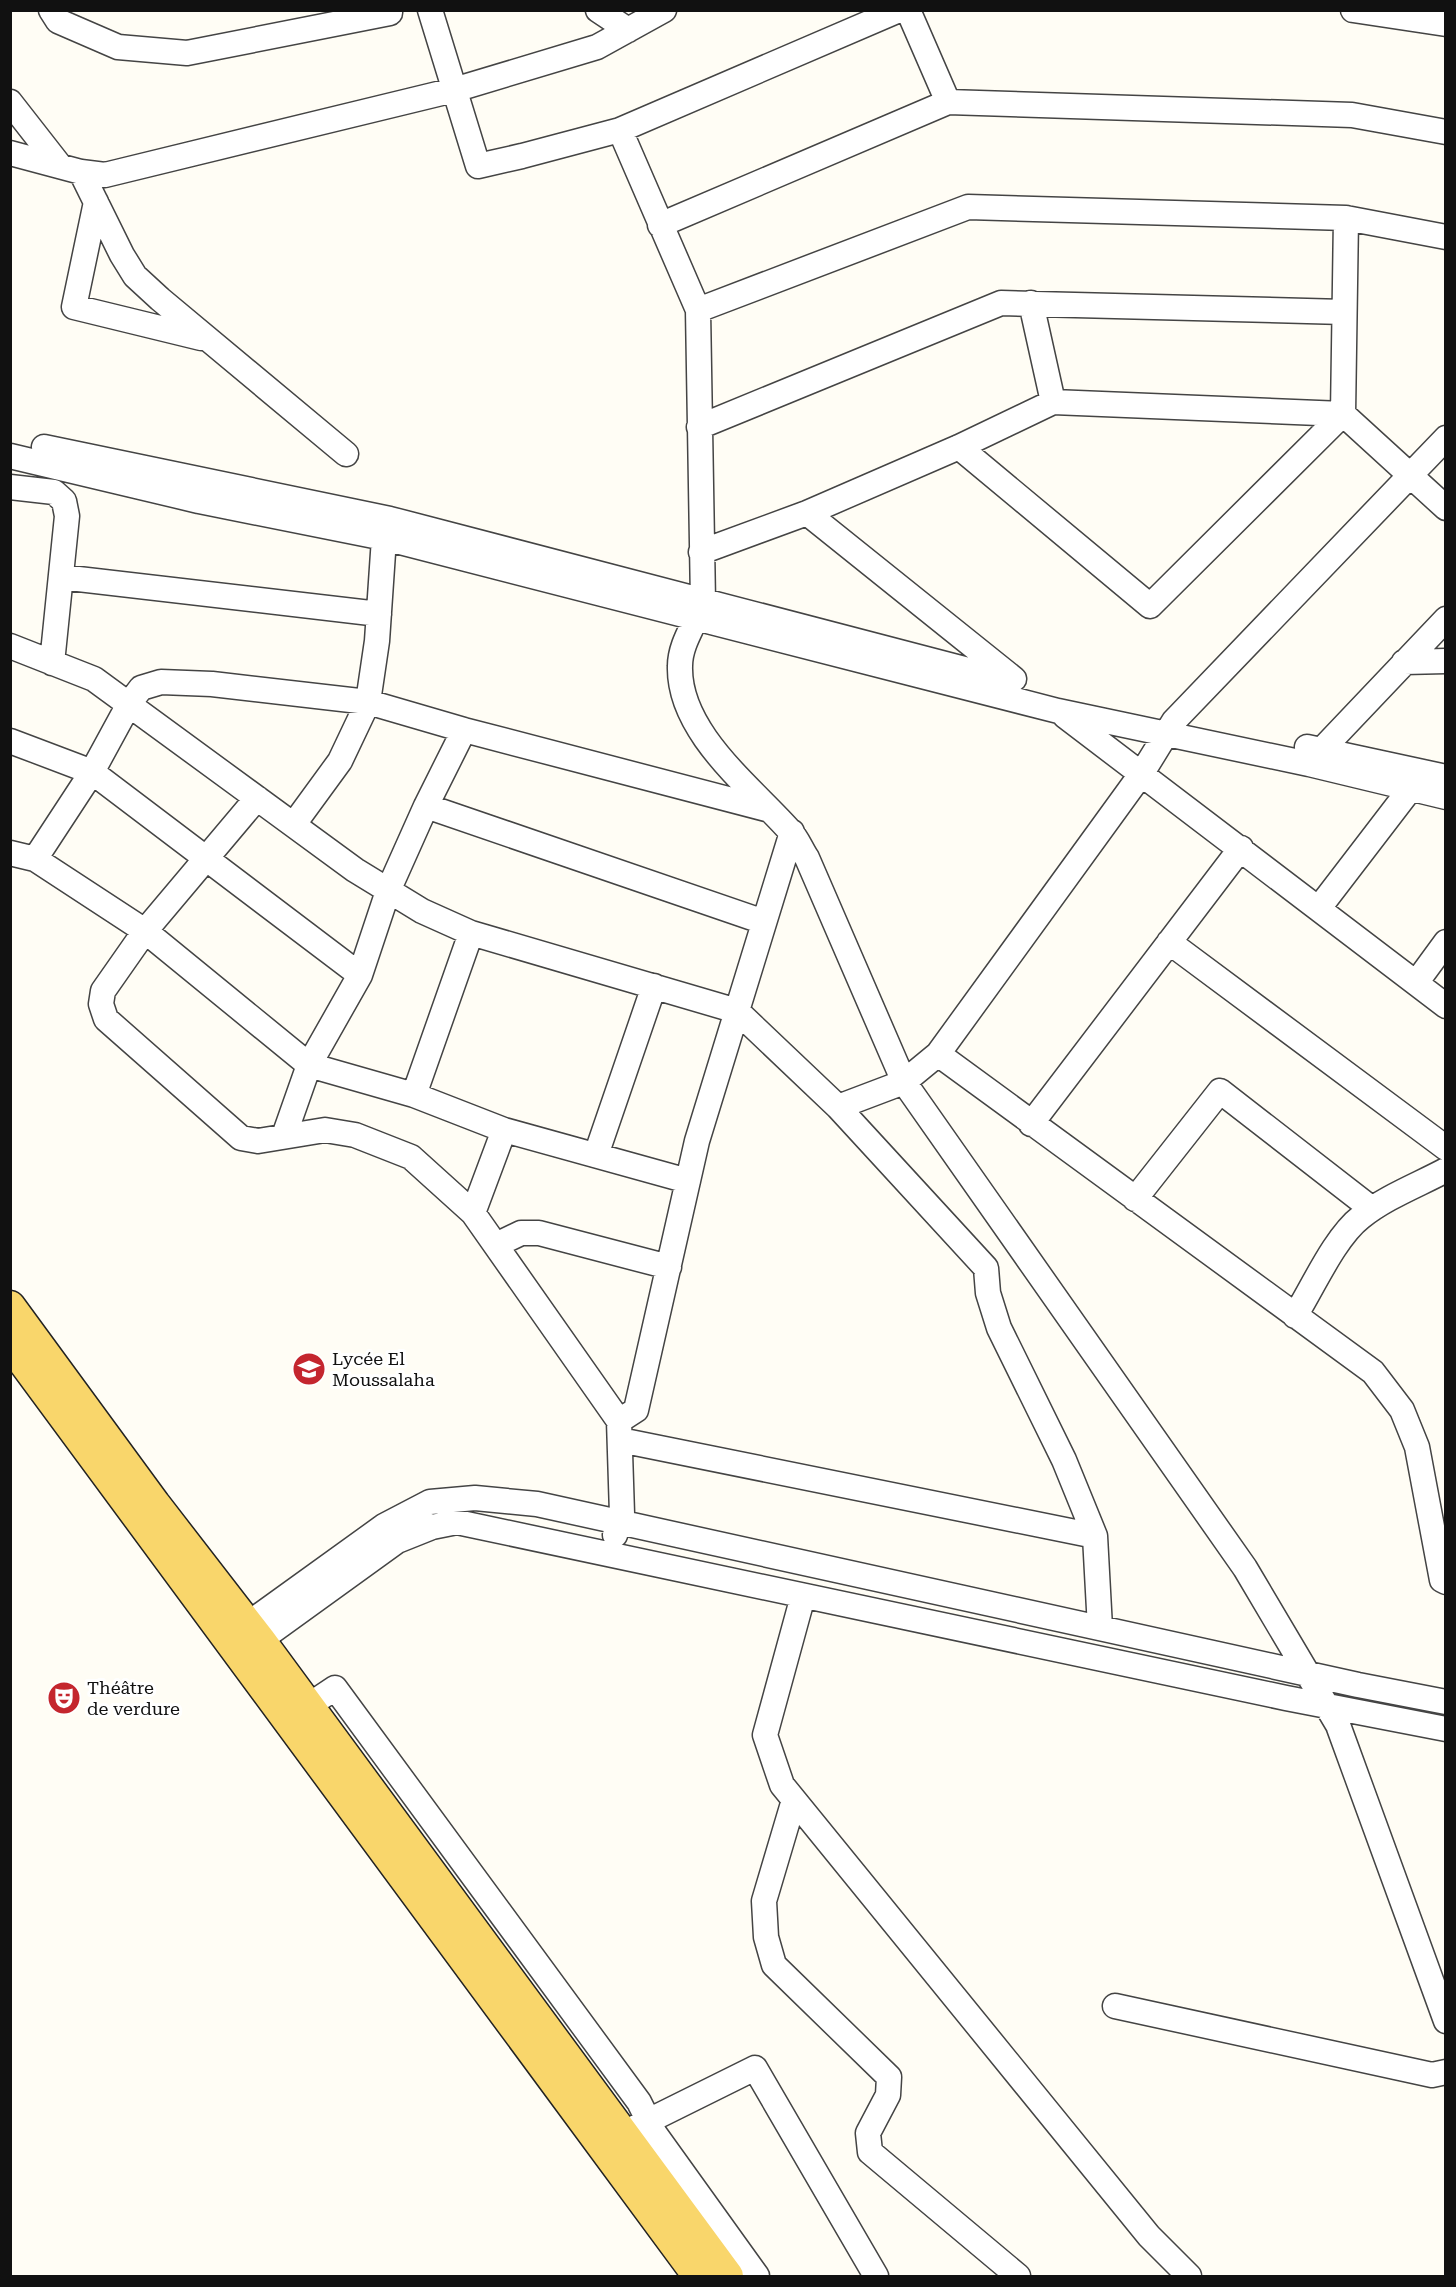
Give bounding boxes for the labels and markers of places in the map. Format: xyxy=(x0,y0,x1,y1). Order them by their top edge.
place label: Lycée El Moussalaha xyxy=(332,1348,435,1390)
school or university icon: Lycée El Moussalaha xyxy=(291,1351,327,1387)
place label: Théâtre de verdure xyxy=(87,1677,180,1719)
theatre icon: Théâtre de verdure xyxy=(46,1680,82,1716)

